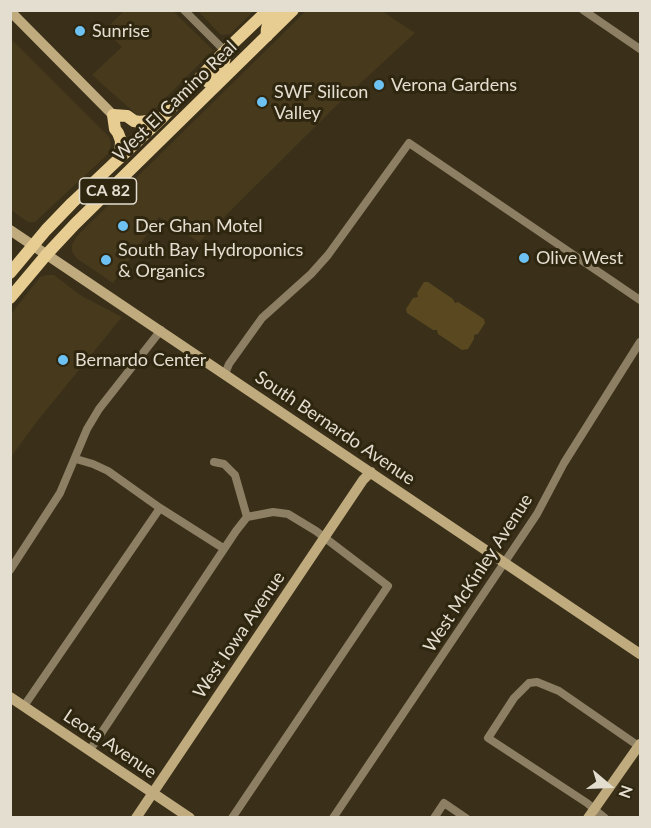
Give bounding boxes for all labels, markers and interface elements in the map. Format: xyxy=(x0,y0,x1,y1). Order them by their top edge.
place label: Sunrise xyxy=(92,20,150,42)
marker: Sunrise xyxy=(73,24,87,38)
street label: West El Camino Real xyxy=(109,36,241,166)
place label: Verona Gardens xyxy=(391,74,517,96)
marker: Verona Gardens xyxy=(372,78,386,92)
place label: SWF Silicon Valley xyxy=(274,81,368,124)
marker: SWF Silicon Valley xyxy=(255,95,269,109)
road number: CA 82 xyxy=(80,178,136,204)
place label: Der Ghan Motel xyxy=(135,215,263,237)
marker: Der Ghan Motel xyxy=(116,219,130,233)
place label: South Bay Hydroponics & Organics xyxy=(118,239,303,282)
place label: Olive West xyxy=(536,247,623,269)
marker: Olive West xyxy=(517,251,531,265)
marker: South Bay Hydroponics & Organics xyxy=(99,253,113,267)
place label: Bernardo Center xyxy=(75,349,206,371)
marker: Bernardo Center xyxy=(56,353,70,367)
street label: South Bernardo Avenue xyxy=(251,366,419,490)
street label: West McKinley Avenue xyxy=(419,490,537,656)
street label: West Iowa Avenue xyxy=(189,568,289,702)
street label: Leota Avenue xyxy=(59,705,161,783)
north arrow xyxy=(579,756,639,816)
text: N xyxy=(616,783,637,801)

